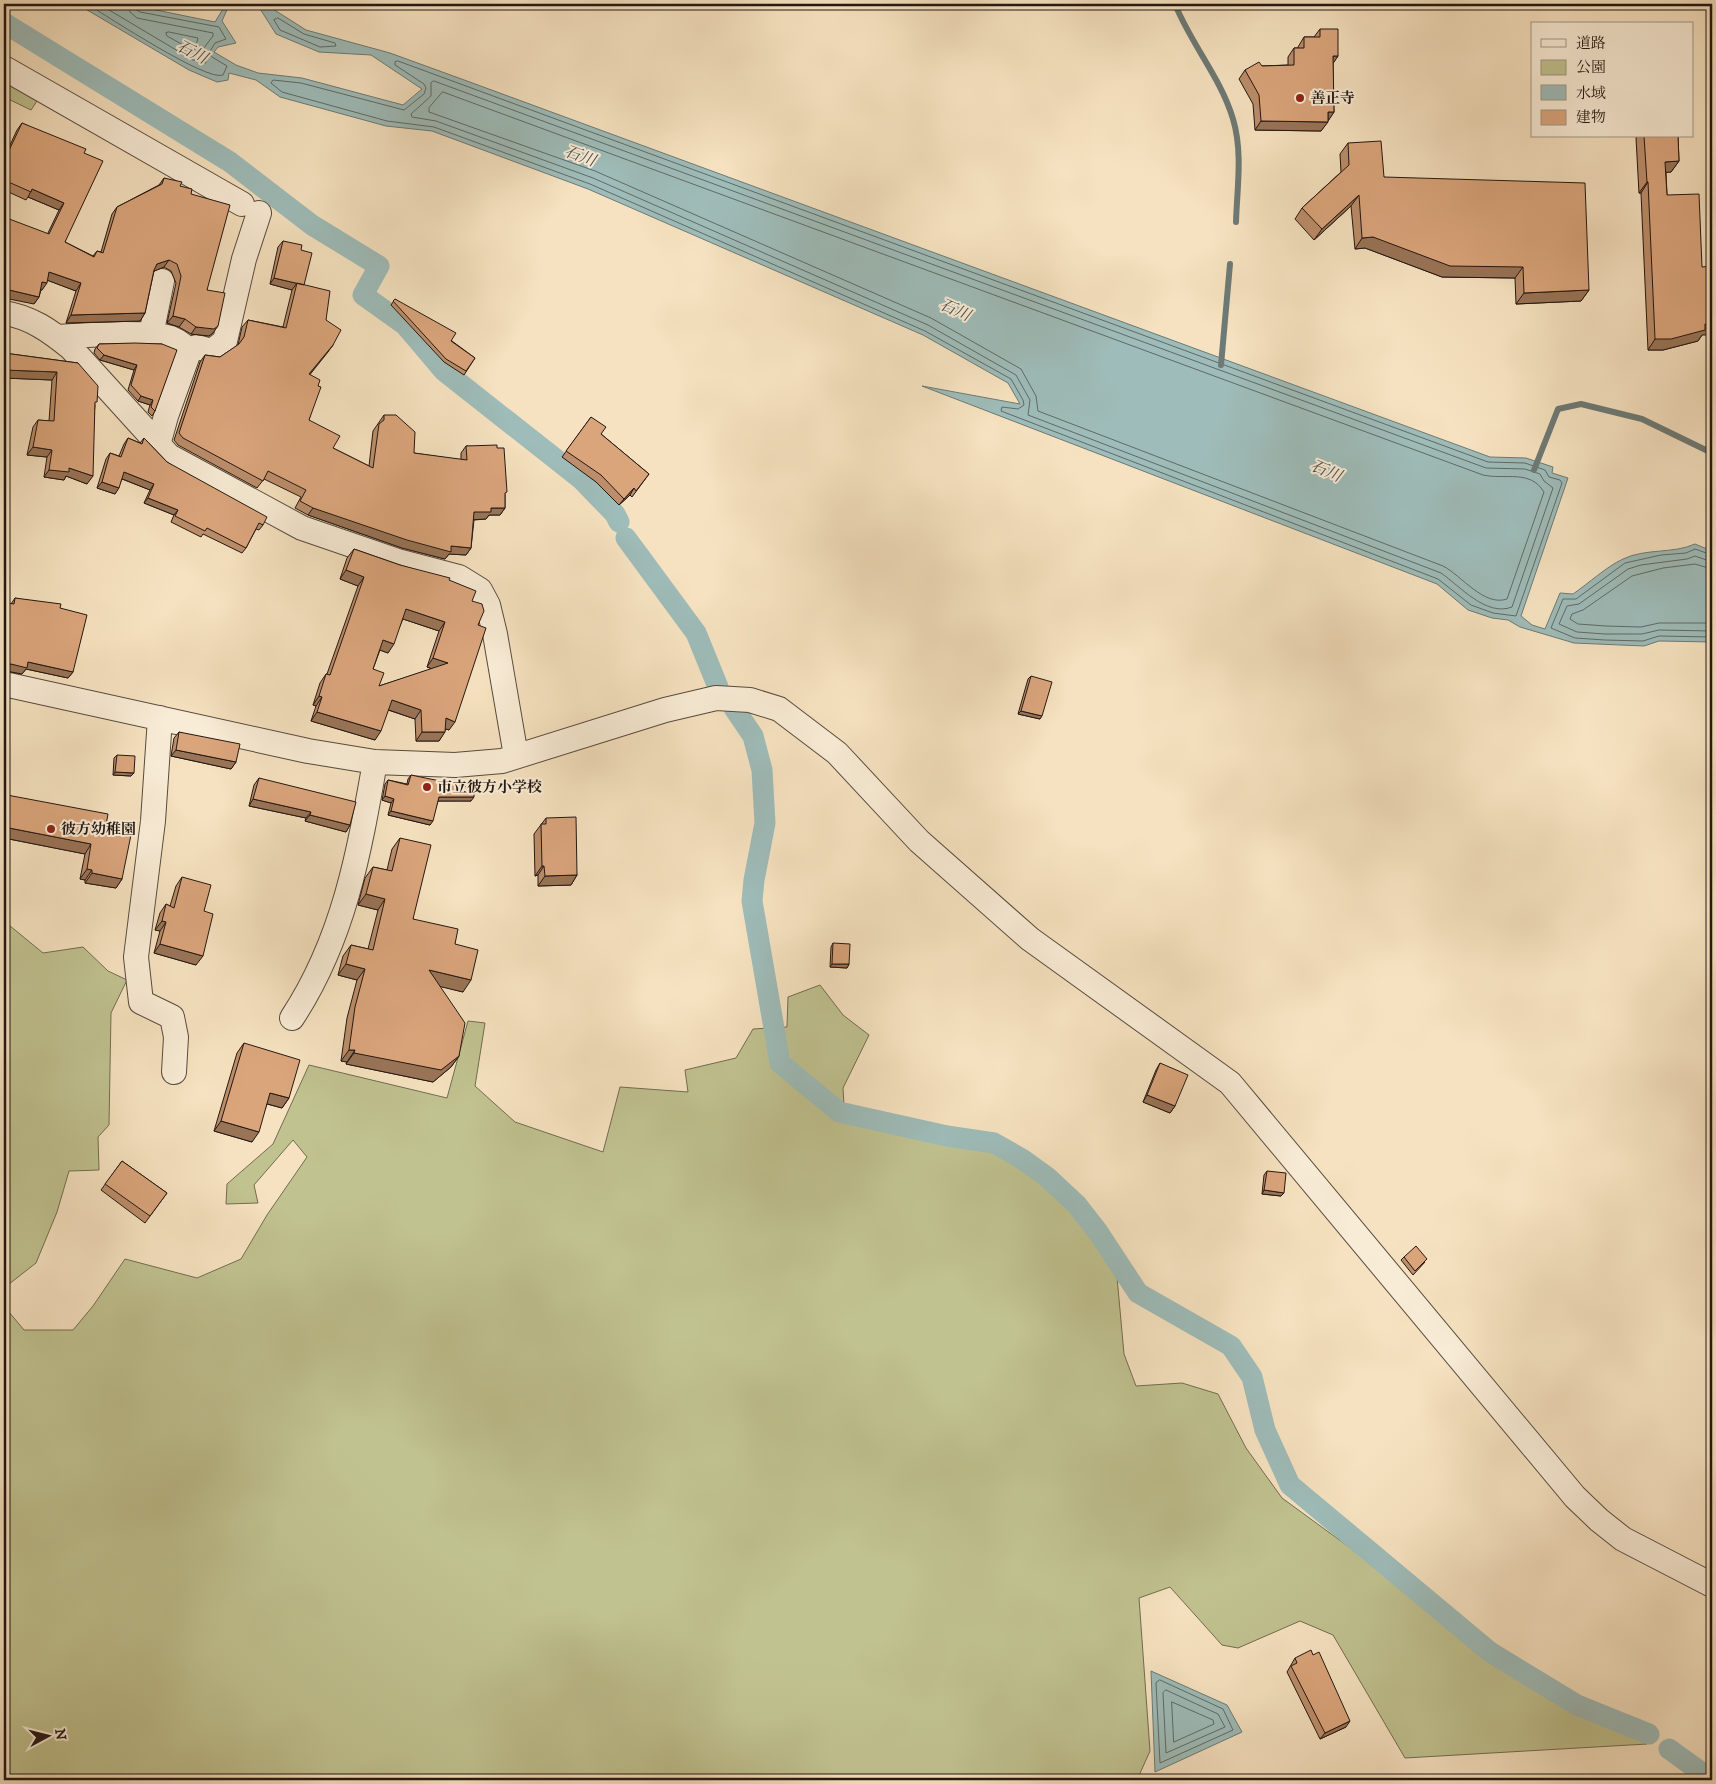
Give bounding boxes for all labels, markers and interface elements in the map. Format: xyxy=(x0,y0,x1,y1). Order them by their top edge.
legend xyxy=(1531,22,1694,138)
text: 道路 xyxy=(1576,34,1606,53)
water label: 石川 xyxy=(173,36,213,69)
text: 公園 xyxy=(1576,58,1606,77)
text: 水域 xyxy=(1576,84,1606,103)
place label: 善正寺 xyxy=(1310,89,1355,108)
marker: 善正寺 xyxy=(1294,92,1306,104)
text: 建物 xyxy=(1576,108,1606,127)
water label: 石川 xyxy=(562,141,600,172)
water label: 石川 xyxy=(936,294,976,326)
water label: 石川 xyxy=(1307,456,1346,487)
place label: 市立彼方小学校 xyxy=(437,778,542,797)
marker: 市立彼方小学校 xyxy=(421,781,433,793)
place label: 彼方幼稚園 xyxy=(61,820,136,839)
marker: 彼方幼稚園 xyxy=(45,823,57,835)
north arrow xyxy=(22,1712,72,1762)
text: N xyxy=(50,1728,70,1742)

